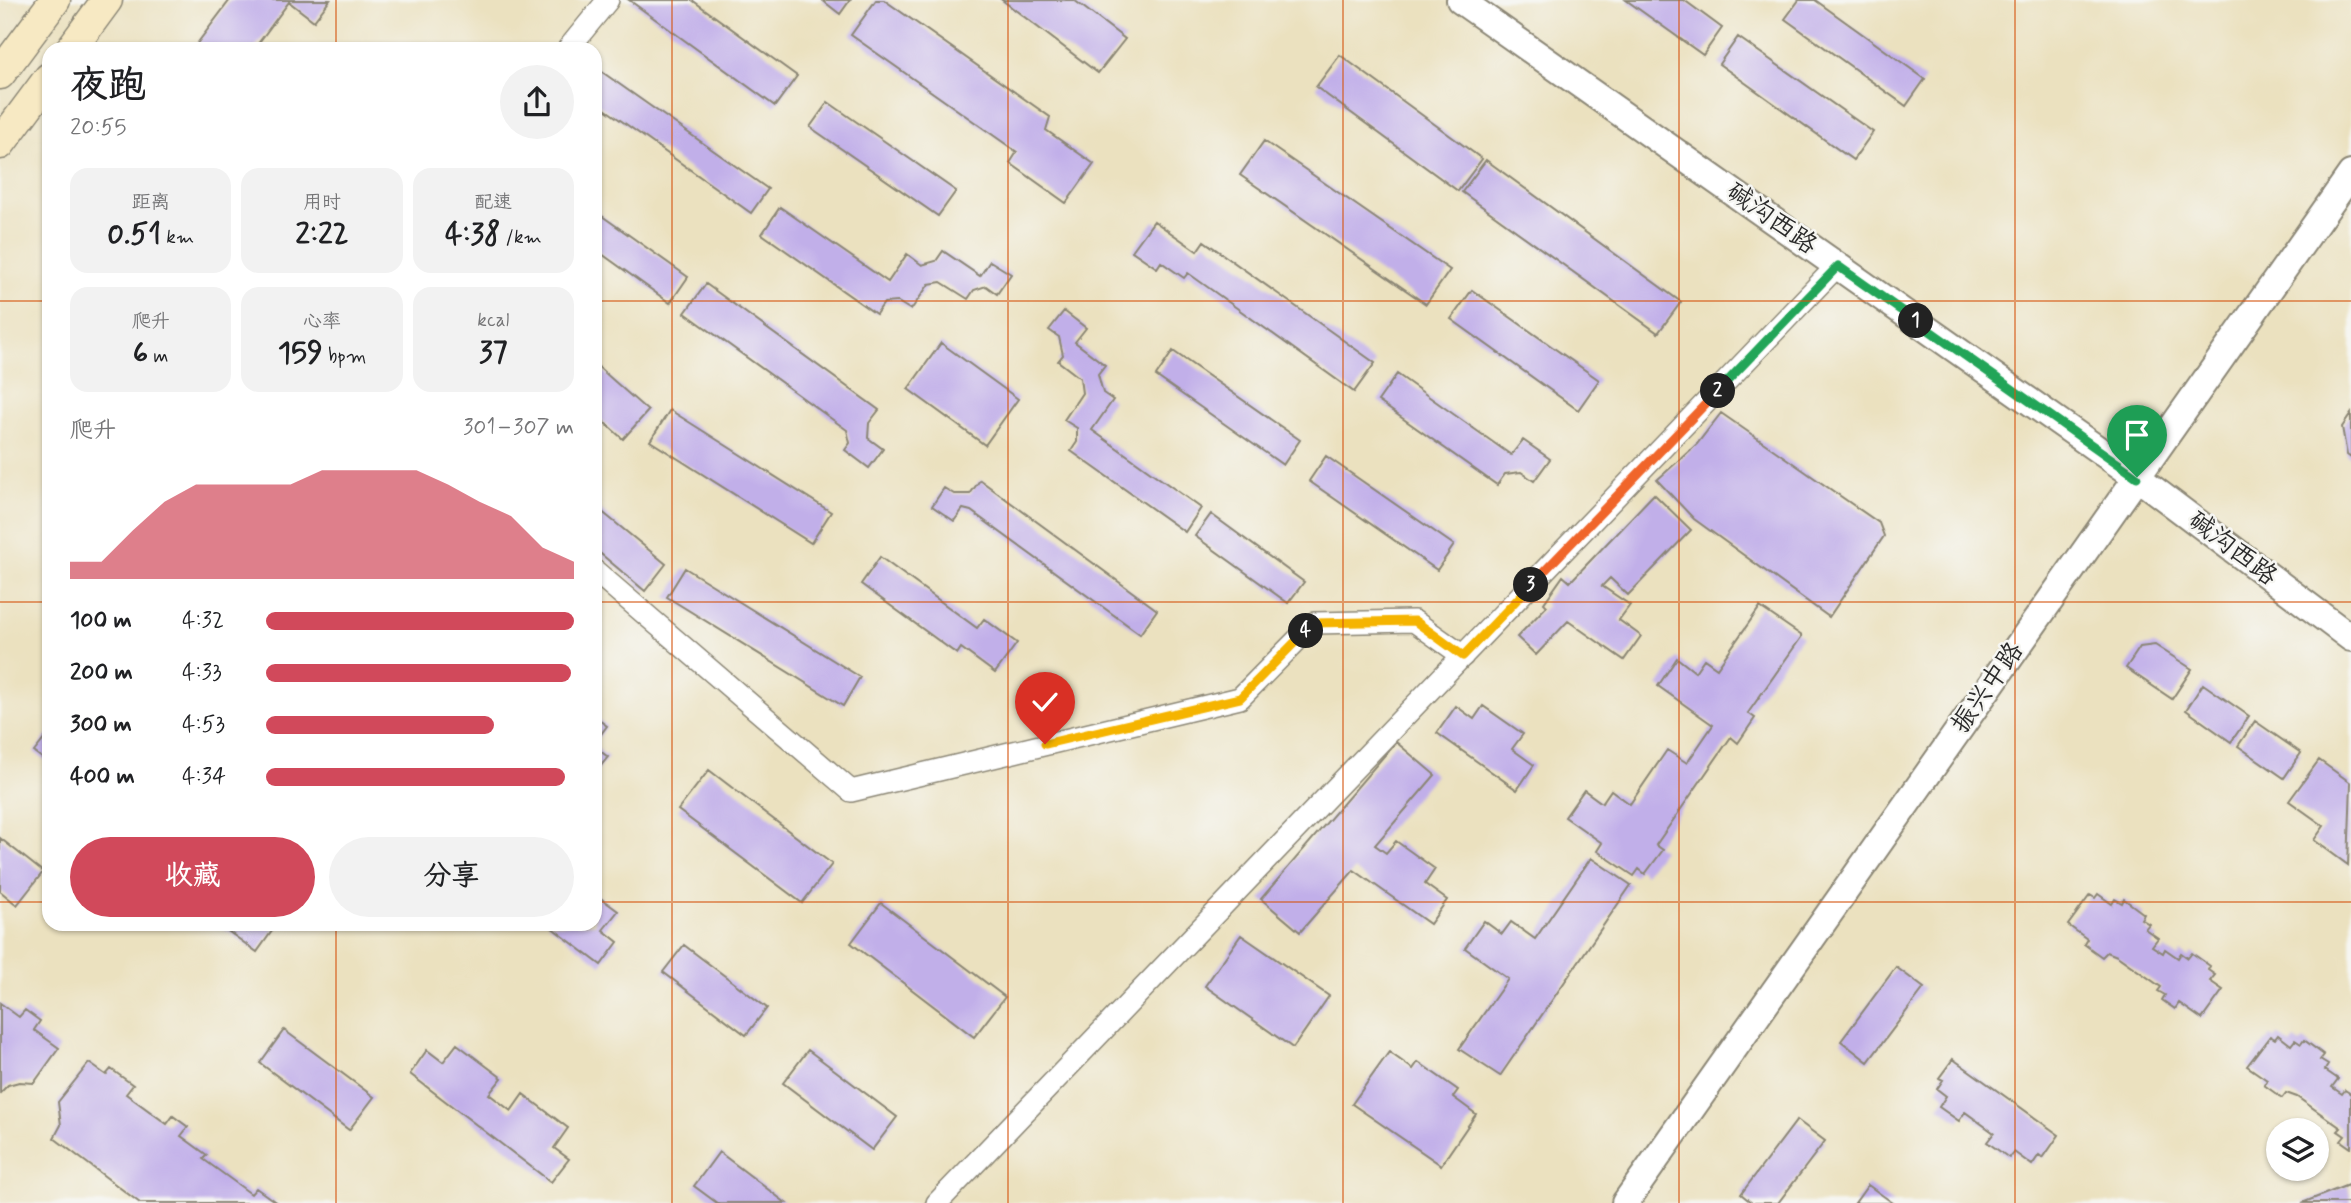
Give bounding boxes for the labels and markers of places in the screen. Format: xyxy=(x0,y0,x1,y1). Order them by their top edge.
pin: 1 xyxy=(1898,304,1934,338)
pin: 2 xyxy=(1700,374,1736,408)
pin xyxy=(2107,405,2167,477)
pin: 3 xyxy=(1514,568,1548,602)
pin: 4 xyxy=(1288,614,1324,648)
pin xyxy=(1015,672,1075,744)

